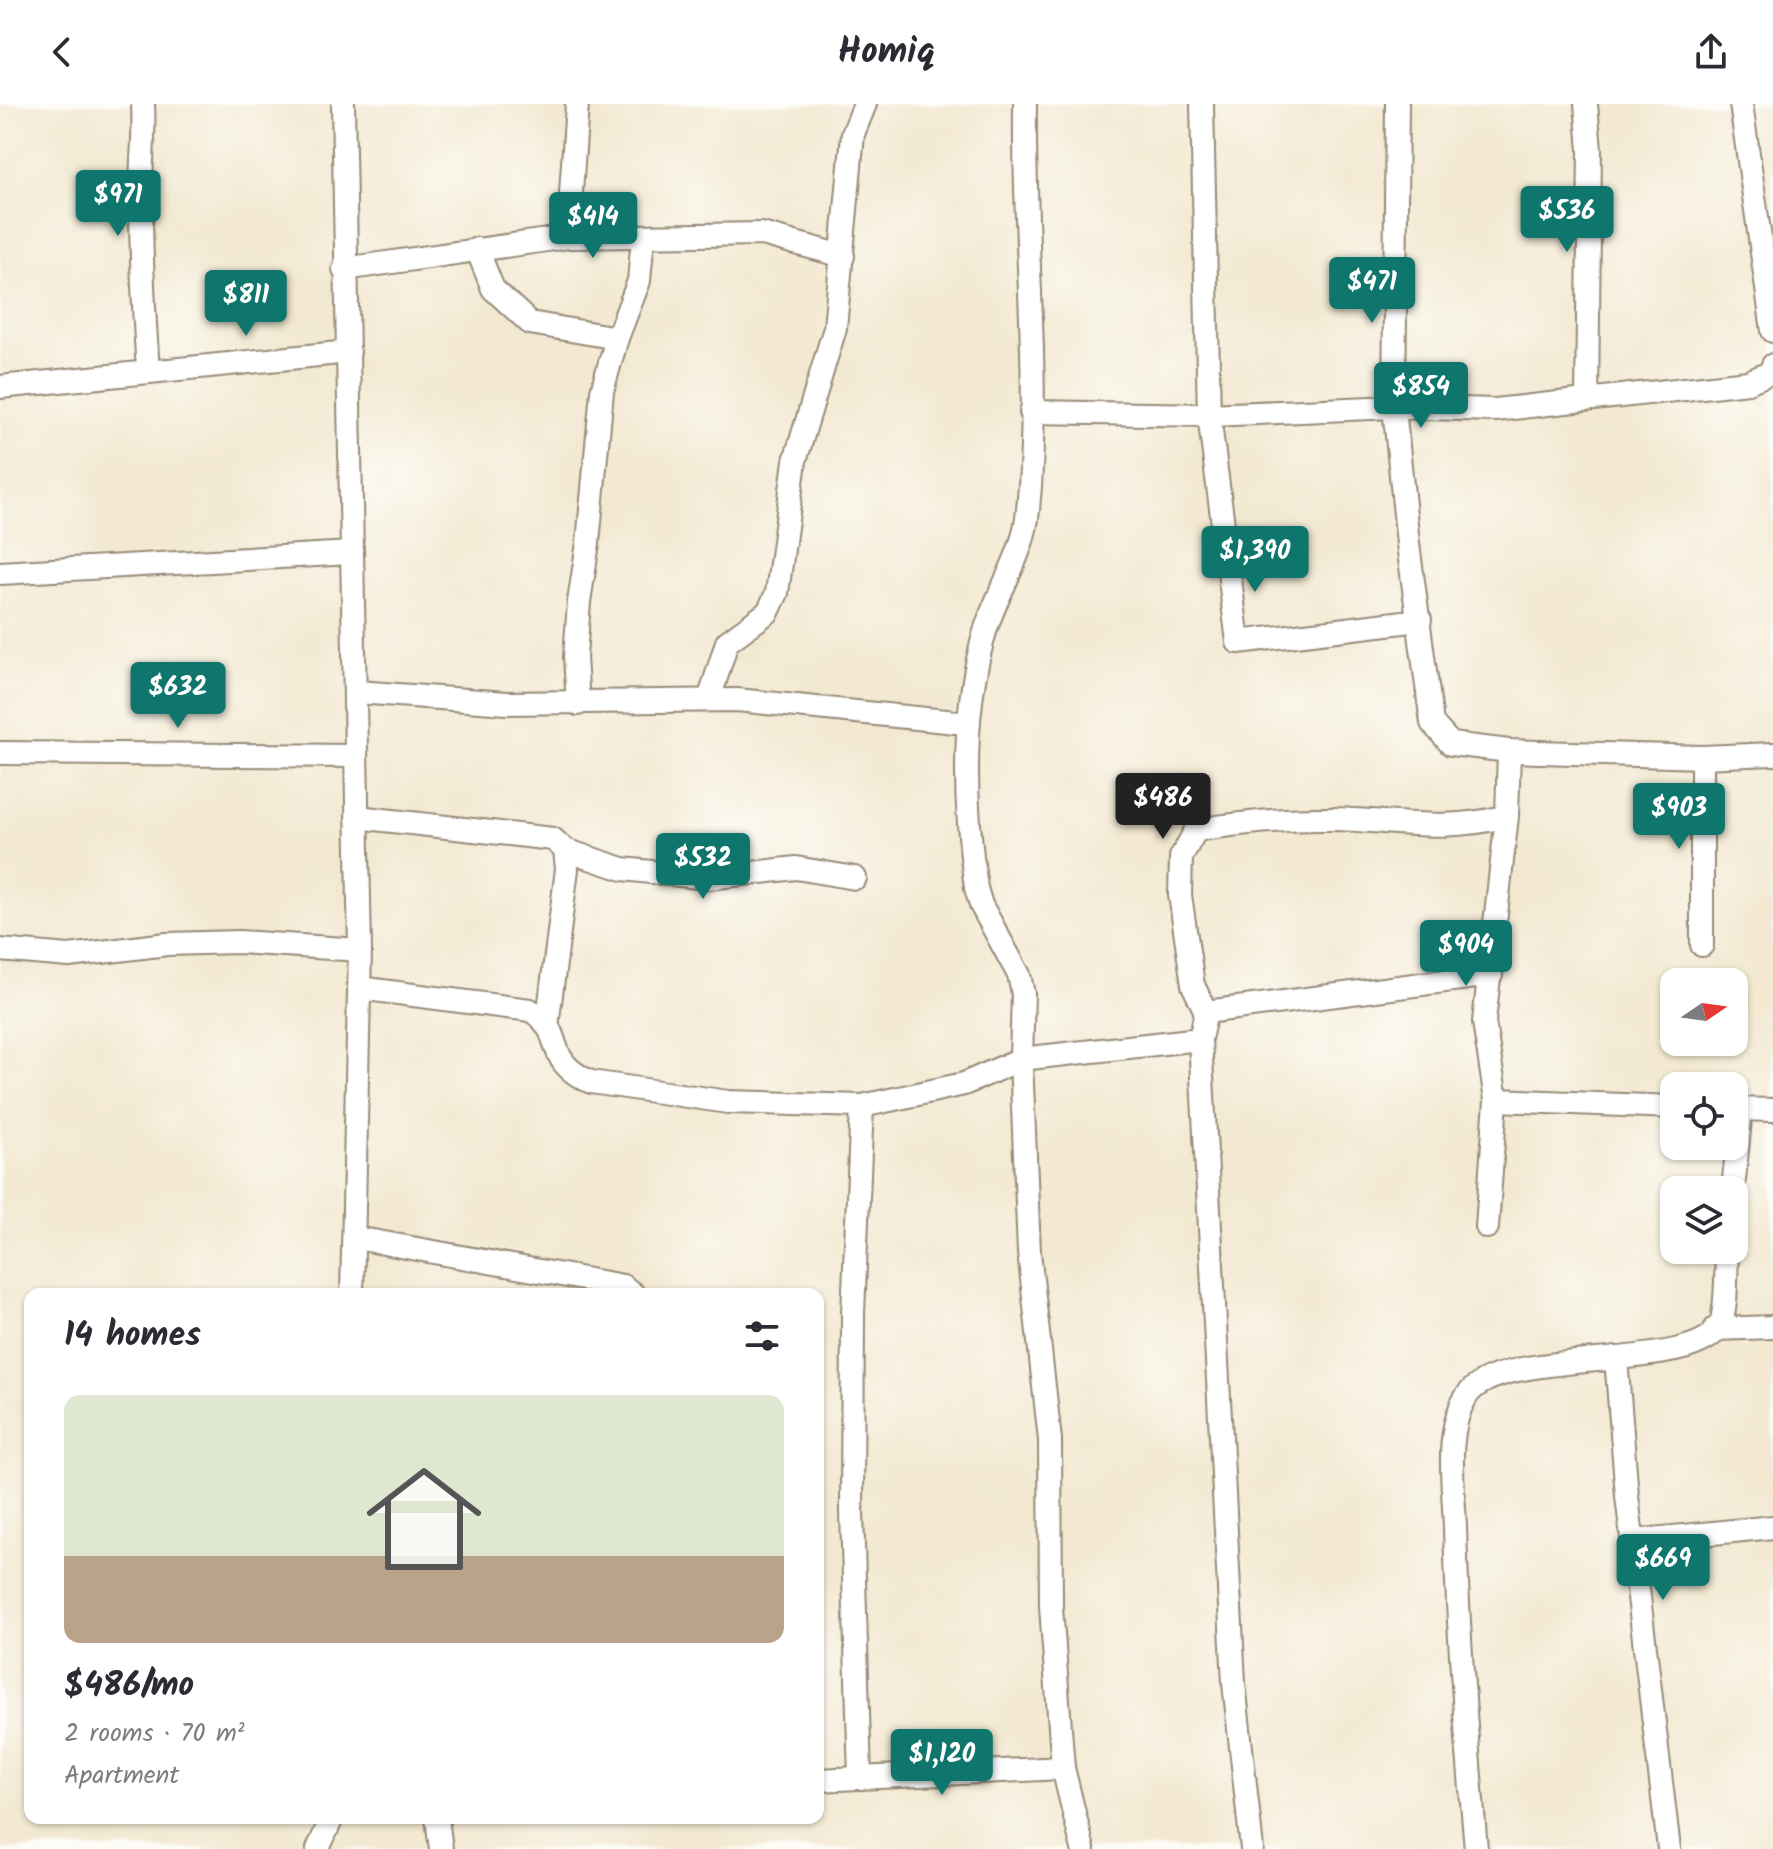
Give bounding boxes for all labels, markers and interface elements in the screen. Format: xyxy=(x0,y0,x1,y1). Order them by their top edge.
text: Homiq xyxy=(838,24,935,81)
icon: back xyxy=(40,30,84,74)
icon: share xyxy=(1689,30,1733,74)
pin: $971 xyxy=(71,170,165,238)
text: $971 xyxy=(94,175,142,217)
pin: $536 xyxy=(1520,186,1614,254)
text: $536 xyxy=(1539,191,1595,233)
pin: $414 xyxy=(546,192,640,260)
text: $414 xyxy=(567,197,619,239)
pin: $471 xyxy=(1325,257,1419,325)
text: $471 xyxy=(1347,262,1397,304)
pin: $811 xyxy=(199,270,293,338)
text: $811 xyxy=(223,275,269,317)
pin: $854 xyxy=(1374,362,1468,430)
text: $854 xyxy=(1392,367,1450,409)
pin: $1,390 xyxy=(1190,526,1320,594)
text: $1,390 xyxy=(1220,531,1290,573)
pin: $632 xyxy=(131,662,225,730)
text: $632 xyxy=(149,667,207,709)
pin: $486 xyxy=(1116,773,1210,841)
text: $486 xyxy=(1134,778,1193,820)
pin: $903 xyxy=(1632,783,1726,851)
text: $903 xyxy=(1651,788,1707,830)
pin: $532 xyxy=(656,833,750,901)
text: $532 xyxy=(674,838,732,880)
pin: $904 xyxy=(1419,920,1513,988)
text: $904 xyxy=(1438,925,1494,967)
north arrow xyxy=(1660,968,1748,1056)
map controls xyxy=(1660,968,1748,1264)
button: locate xyxy=(1660,1072,1748,1160)
button: layers xyxy=(1660,1176,1748,1264)
text: 14 homes xyxy=(64,1309,201,1363)
icon: filters xyxy=(740,1314,784,1358)
icon: home xyxy=(352,1447,496,1591)
pin: $669 xyxy=(1616,1534,1710,1602)
text: $669 xyxy=(1635,1539,1691,1581)
text: $486/mo xyxy=(64,1659,194,1713)
text: 2 rooms · 70 m² xyxy=(64,1713,245,1755)
pin: $1,120 xyxy=(877,1729,1007,1797)
text: $1,120 xyxy=(909,1734,975,1776)
text: Apartment xyxy=(64,1755,179,1797)

